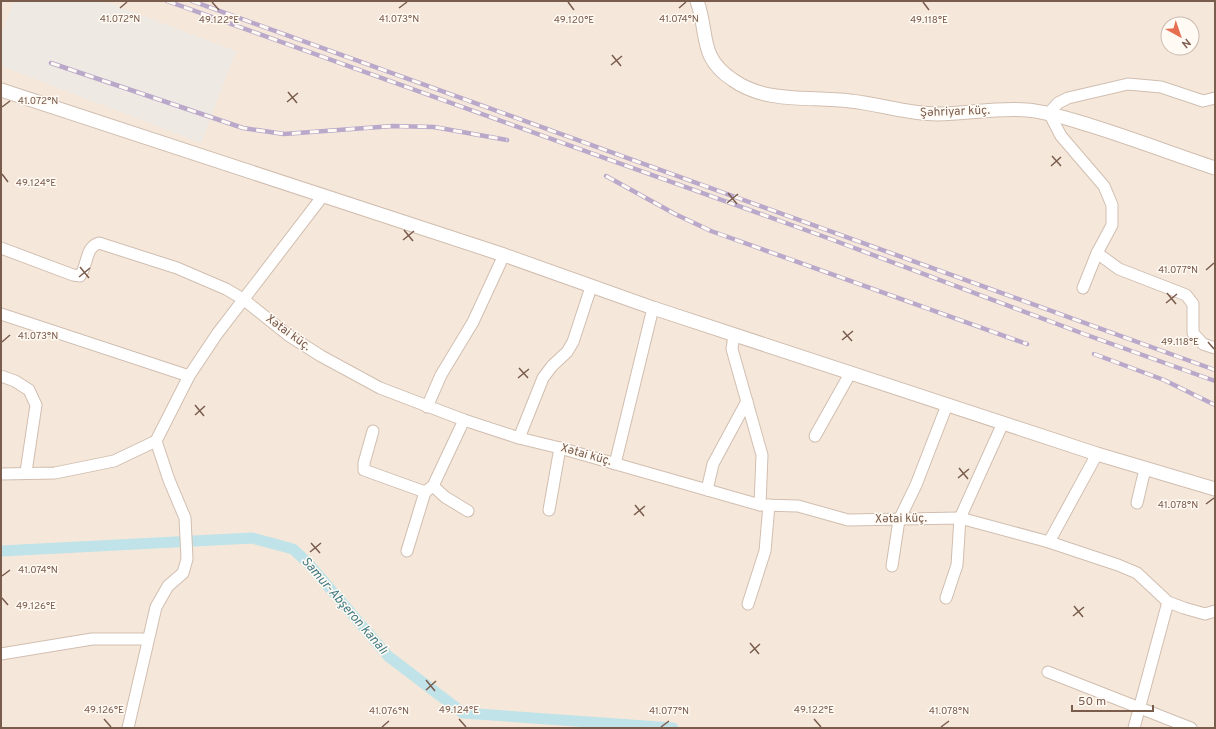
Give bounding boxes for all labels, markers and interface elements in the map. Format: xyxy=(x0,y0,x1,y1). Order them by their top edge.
text: 41.072°N xyxy=(100,13,140,26)
text: 41.073°N xyxy=(379,13,419,26)
text: 41.074°N xyxy=(659,13,699,26)
text: 49.122°E xyxy=(199,14,239,27)
text: 49.120°E xyxy=(554,14,594,27)
text: 49.118°E xyxy=(910,14,948,27)
north arrow xyxy=(1160,16,1200,56)
text: N xyxy=(1178,35,1193,51)
text: 41.072°N xyxy=(18,95,58,108)
street label: Şəhriyar küç. xyxy=(920,103,991,121)
text: 49.124°E xyxy=(16,177,56,190)
text: 41.077°N xyxy=(1158,264,1198,277)
street label: Xətai küç. xyxy=(262,311,314,355)
text: 41.073°N xyxy=(18,330,58,343)
text: 49.118°E xyxy=(1161,336,1199,349)
street label: Xətai küç. xyxy=(559,440,614,470)
text: 41.078°N xyxy=(1158,499,1198,512)
street label: Xətai küç. xyxy=(875,511,927,527)
water label: Samur-Abşeron kanalı xyxy=(297,554,391,659)
text: 41.074°N xyxy=(18,564,58,577)
text: 49.126°E xyxy=(16,600,56,613)
scale bar xyxy=(1072,687,1153,713)
text: 50 m xyxy=(1078,694,1106,710)
text: 49.126°E xyxy=(84,704,124,717)
text: 49.124°E xyxy=(439,704,479,717)
text: 49.122°E xyxy=(794,704,834,717)
text: 41.076°N xyxy=(369,705,409,718)
text: 41.077°N xyxy=(649,705,689,718)
text: 41.078°N xyxy=(929,705,969,718)

